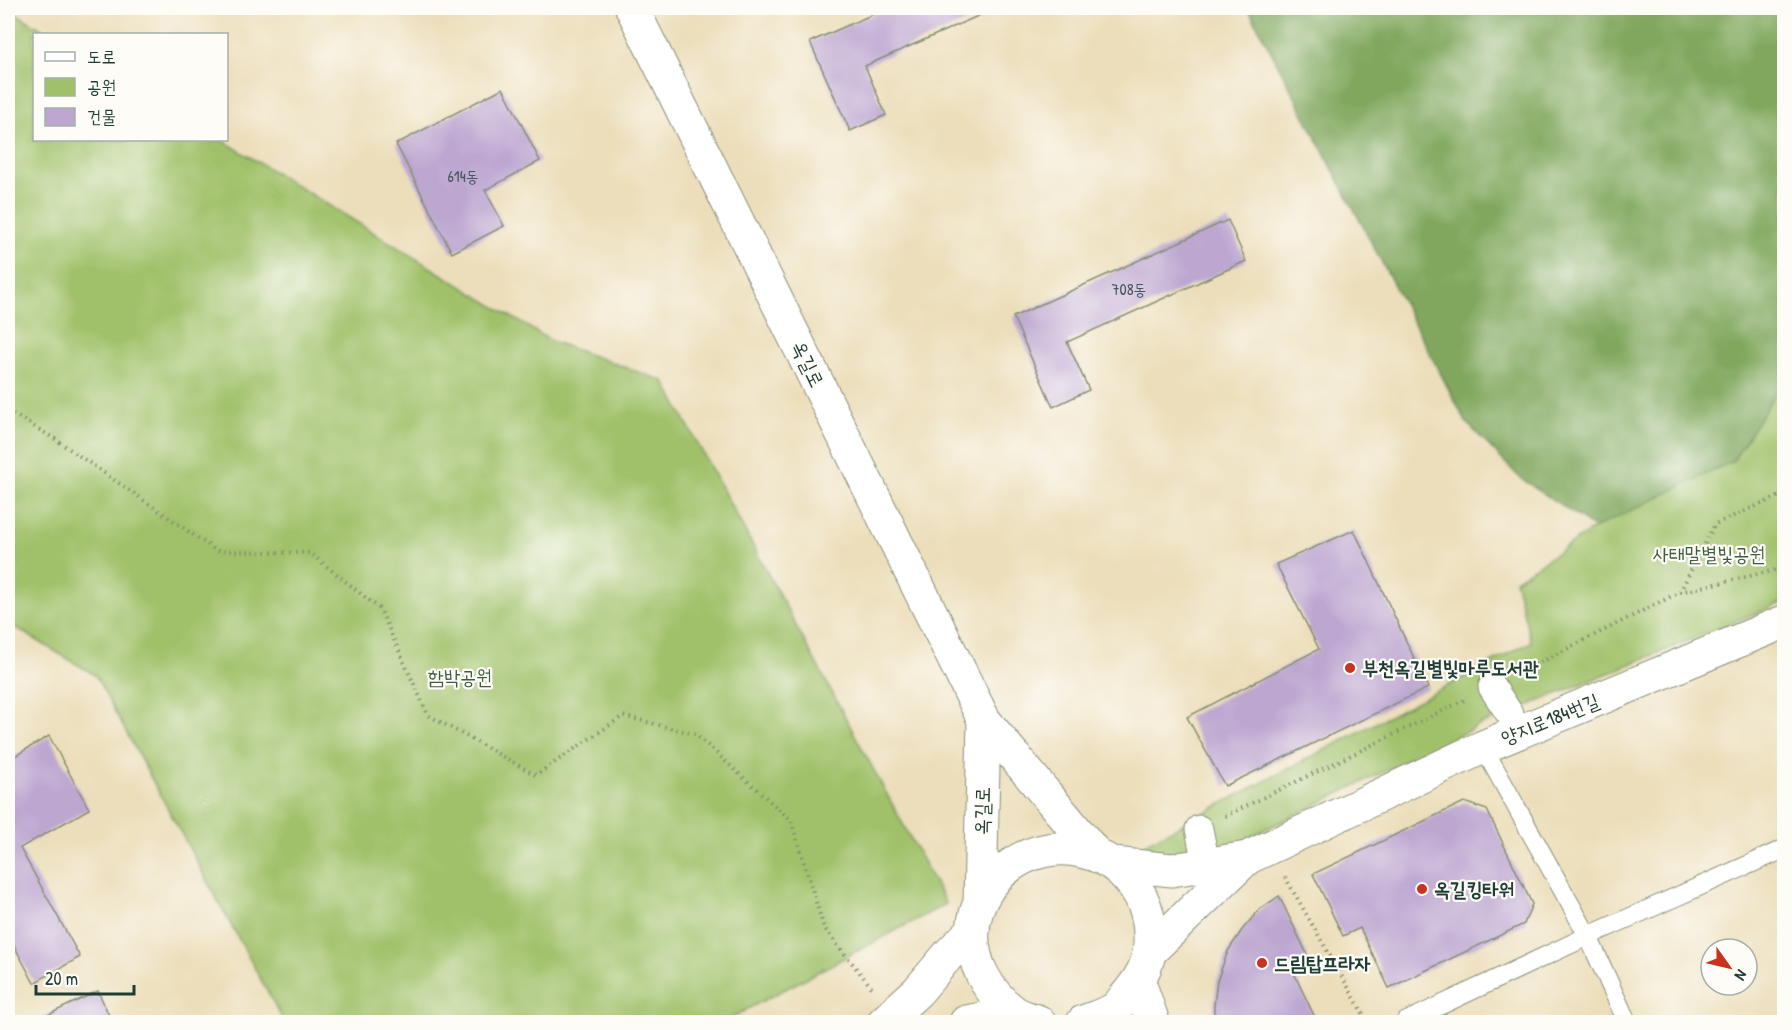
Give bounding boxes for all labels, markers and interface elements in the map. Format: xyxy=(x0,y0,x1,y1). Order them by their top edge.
legend xyxy=(33,33,228,141)
text: 도로 xyxy=(87,44,116,69)
text: 공원 xyxy=(87,74,116,99)
text: 건물 xyxy=(87,104,116,129)
house number: 614동 xyxy=(447,165,479,187)
house number: 708동 xyxy=(1112,278,1146,300)
street label: 옥길로 xyxy=(786,336,831,391)
park label: 사태말별빛공원 xyxy=(1653,540,1765,567)
place label: 부천옥길별빛마루도서관 xyxy=(1362,654,1539,681)
marker: 부천옥길별빛마루도서관 xyxy=(1343,661,1357,675)
park label: 함박공원 xyxy=(428,663,492,690)
street label: 양지로184번길 xyxy=(1497,687,1603,751)
street label: 옥길로 xyxy=(968,787,995,835)
place label: 옥길킹타워 xyxy=(1434,875,1514,902)
marker: 옥길킹타워 xyxy=(1415,882,1429,896)
north arrow xyxy=(1699,937,1759,997)
place label: 드림탑프라자 xyxy=(1274,949,1371,976)
marker: 드림탑프라자 xyxy=(1255,956,1269,970)
scale bar xyxy=(36,958,134,996)
text: 20 m xyxy=(45,966,78,991)
text: N xyxy=(1730,966,1753,985)

